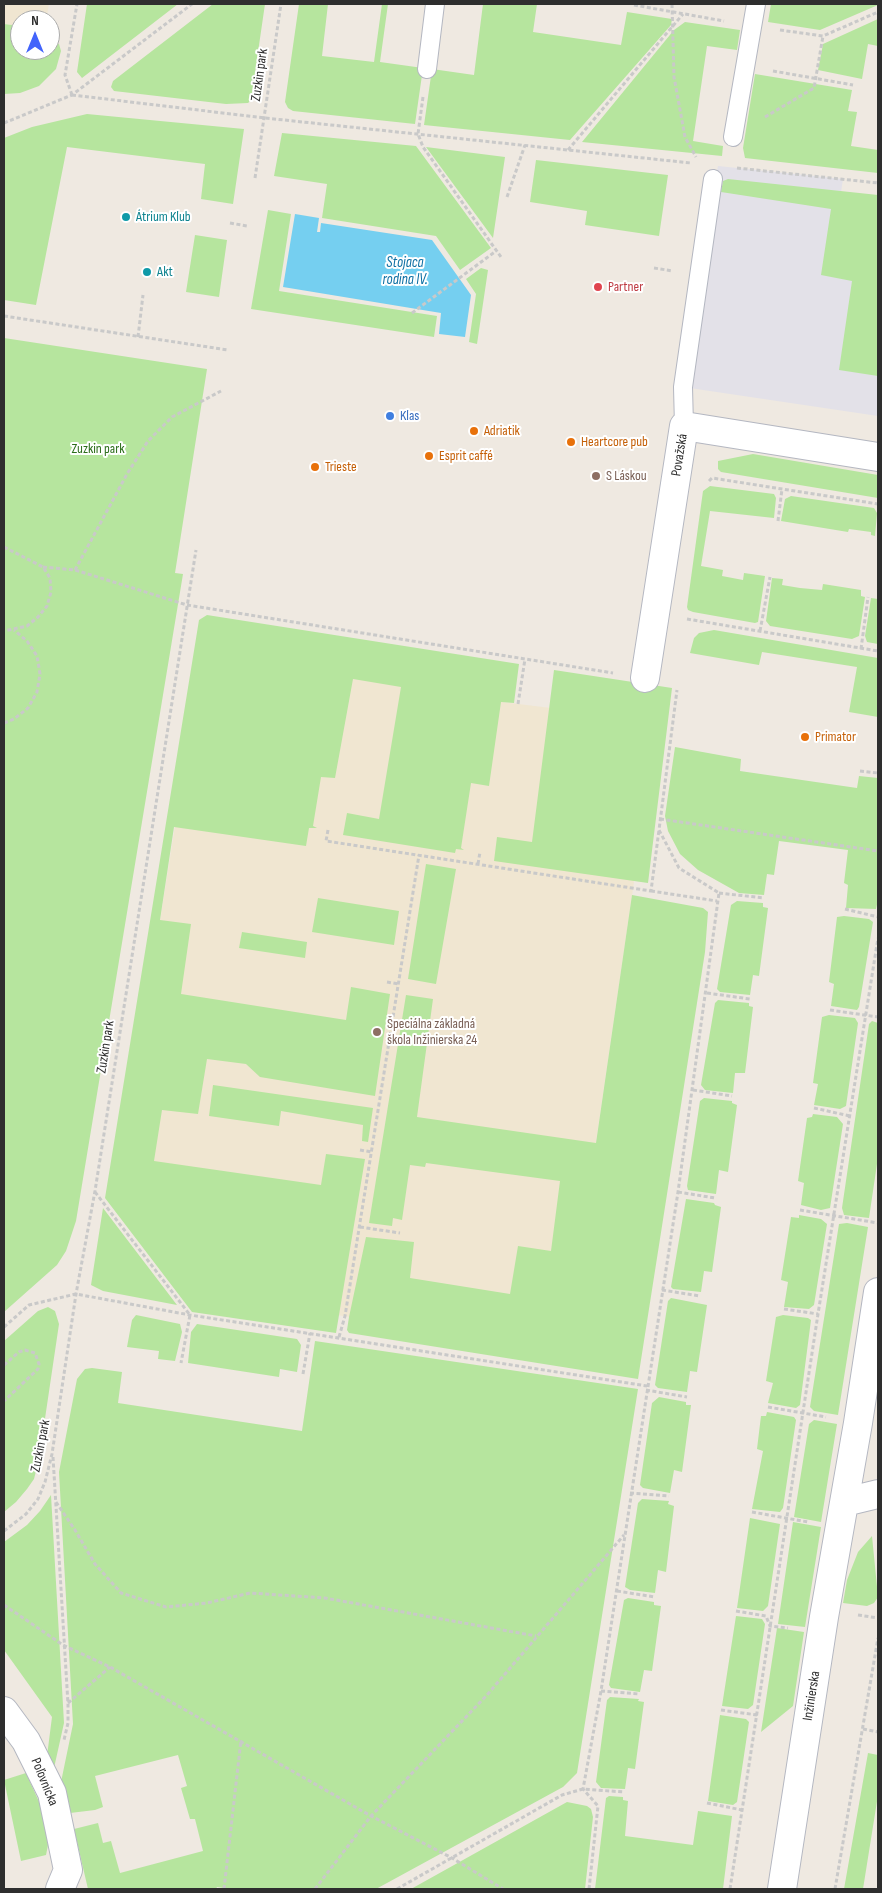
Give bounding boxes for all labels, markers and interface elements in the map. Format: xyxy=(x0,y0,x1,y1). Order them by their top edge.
north arrow xyxy=(10,10,60,60)
text: N xyxy=(31,12,39,29)
street label: Zuzkin park xyxy=(248,47,272,103)
place label: Átrium Klub xyxy=(136,209,191,225)
marker: Átrium Klub xyxy=(120,211,132,223)
water label: Stojaca rodina IV. xyxy=(383,254,427,289)
place label: Akt xyxy=(157,264,173,280)
marker: Akt xyxy=(141,266,153,278)
place label: Partner xyxy=(608,279,643,295)
marker: Partner xyxy=(592,281,604,293)
place label: Klas xyxy=(400,408,419,424)
marker: Klas xyxy=(384,410,396,422)
place label: Adriatik xyxy=(484,423,520,439)
marker: Adriatik xyxy=(468,425,480,437)
street label: Považská xyxy=(668,432,692,478)
place label: Heartcore pub xyxy=(581,434,648,450)
marker: Heartcore pub xyxy=(565,436,577,448)
park label: Zuzkin park xyxy=(71,441,125,457)
place label: Esprit caffé xyxy=(439,448,493,464)
marker: Esprit caffé xyxy=(423,450,435,462)
place label: Trieste xyxy=(325,459,357,475)
marker: Trieste xyxy=(309,461,321,473)
place label: S Láskou xyxy=(606,468,647,484)
marker: S Láskou xyxy=(590,470,602,482)
place label: Primator xyxy=(815,729,856,745)
marker: Primator xyxy=(799,731,811,743)
place label: Špeciálna základná škola Inžinierska 24 xyxy=(387,1016,477,1048)
street label: Zuzkin park xyxy=(94,1019,118,1075)
marker: Špeciálna základná škola Inžinierska 24 xyxy=(371,1026,383,1038)
street label: Zuzkin park xyxy=(28,1418,54,1474)
street label: Inžinierska xyxy=(800,1670,824,1722)
street label: Poľovnícka xyxy=(27,1756,61,1808)

